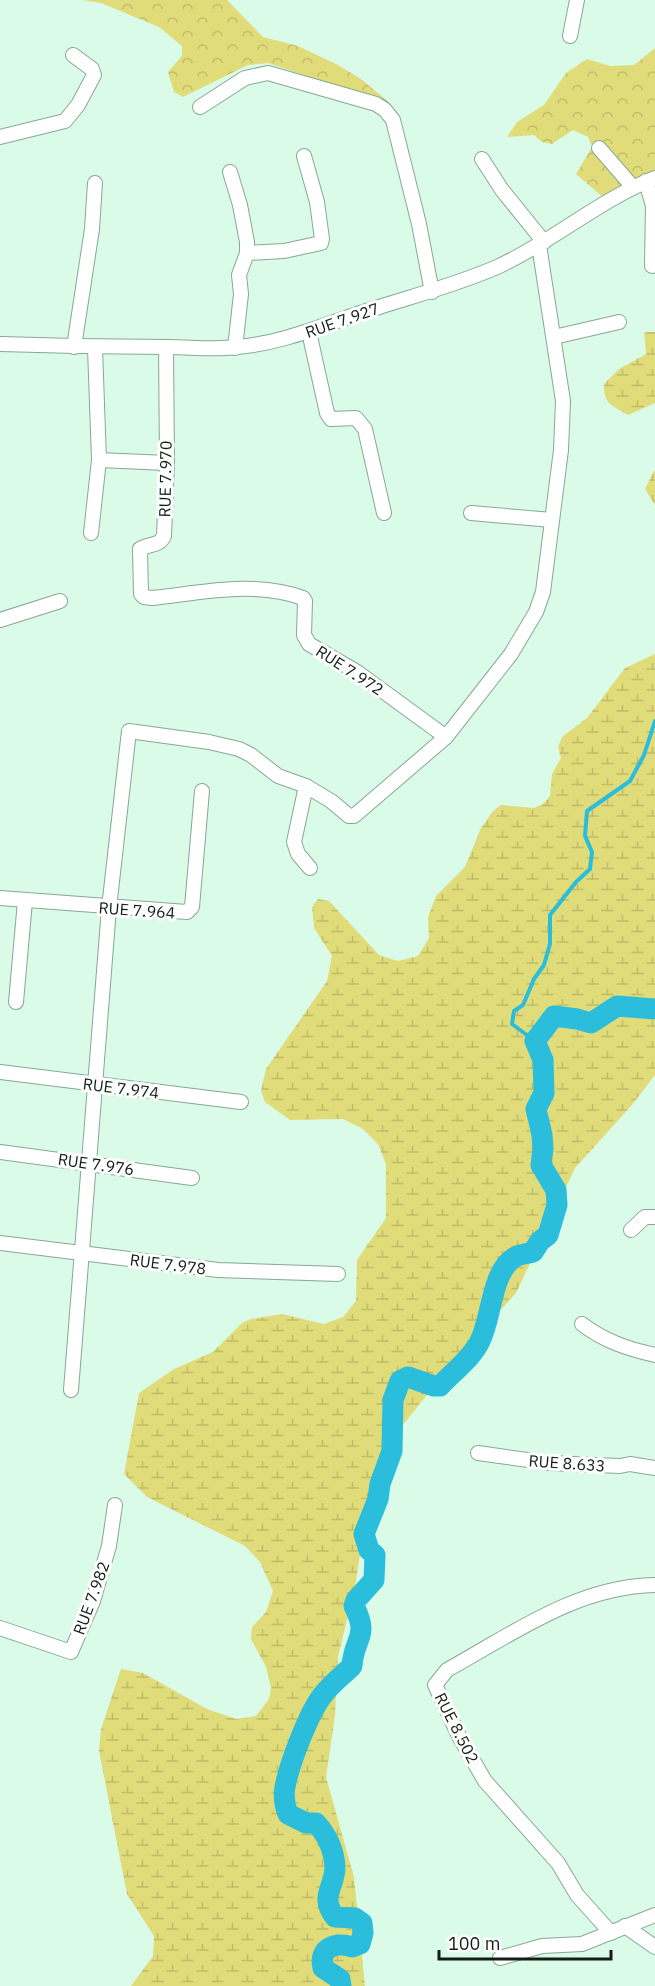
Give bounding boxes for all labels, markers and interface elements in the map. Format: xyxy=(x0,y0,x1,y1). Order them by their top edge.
street label: RUE 7.927 xyxy=(302,298,382,342)
street label: RUE 7.970 xyxy=(154,440,176,518)
street label: RUE 7.972 xyxy=(312,641,388,699)
street label: RUE 7.964 xyxy=(98,897,176,923)
street label: RUE 7.974 xyxy=(82,1073,160,1103)
street label: RUE 7.976 xyxy=(57,1149,135,1179)
street label: RUE 7.978 xyxy=(129,1249,207,1279)
street label: RUE 8.633 xyxy=(528,1450,606,1476)
street label: RUE 7.982 xyxy=(68,1559,114,1637)
street label: RUE 8.502 xyxy=(431,1689,483,1767)
scale bar xyxy=(439,1923,612,1961)
text: 100 m xyxy=(448,1932,500,1955)

